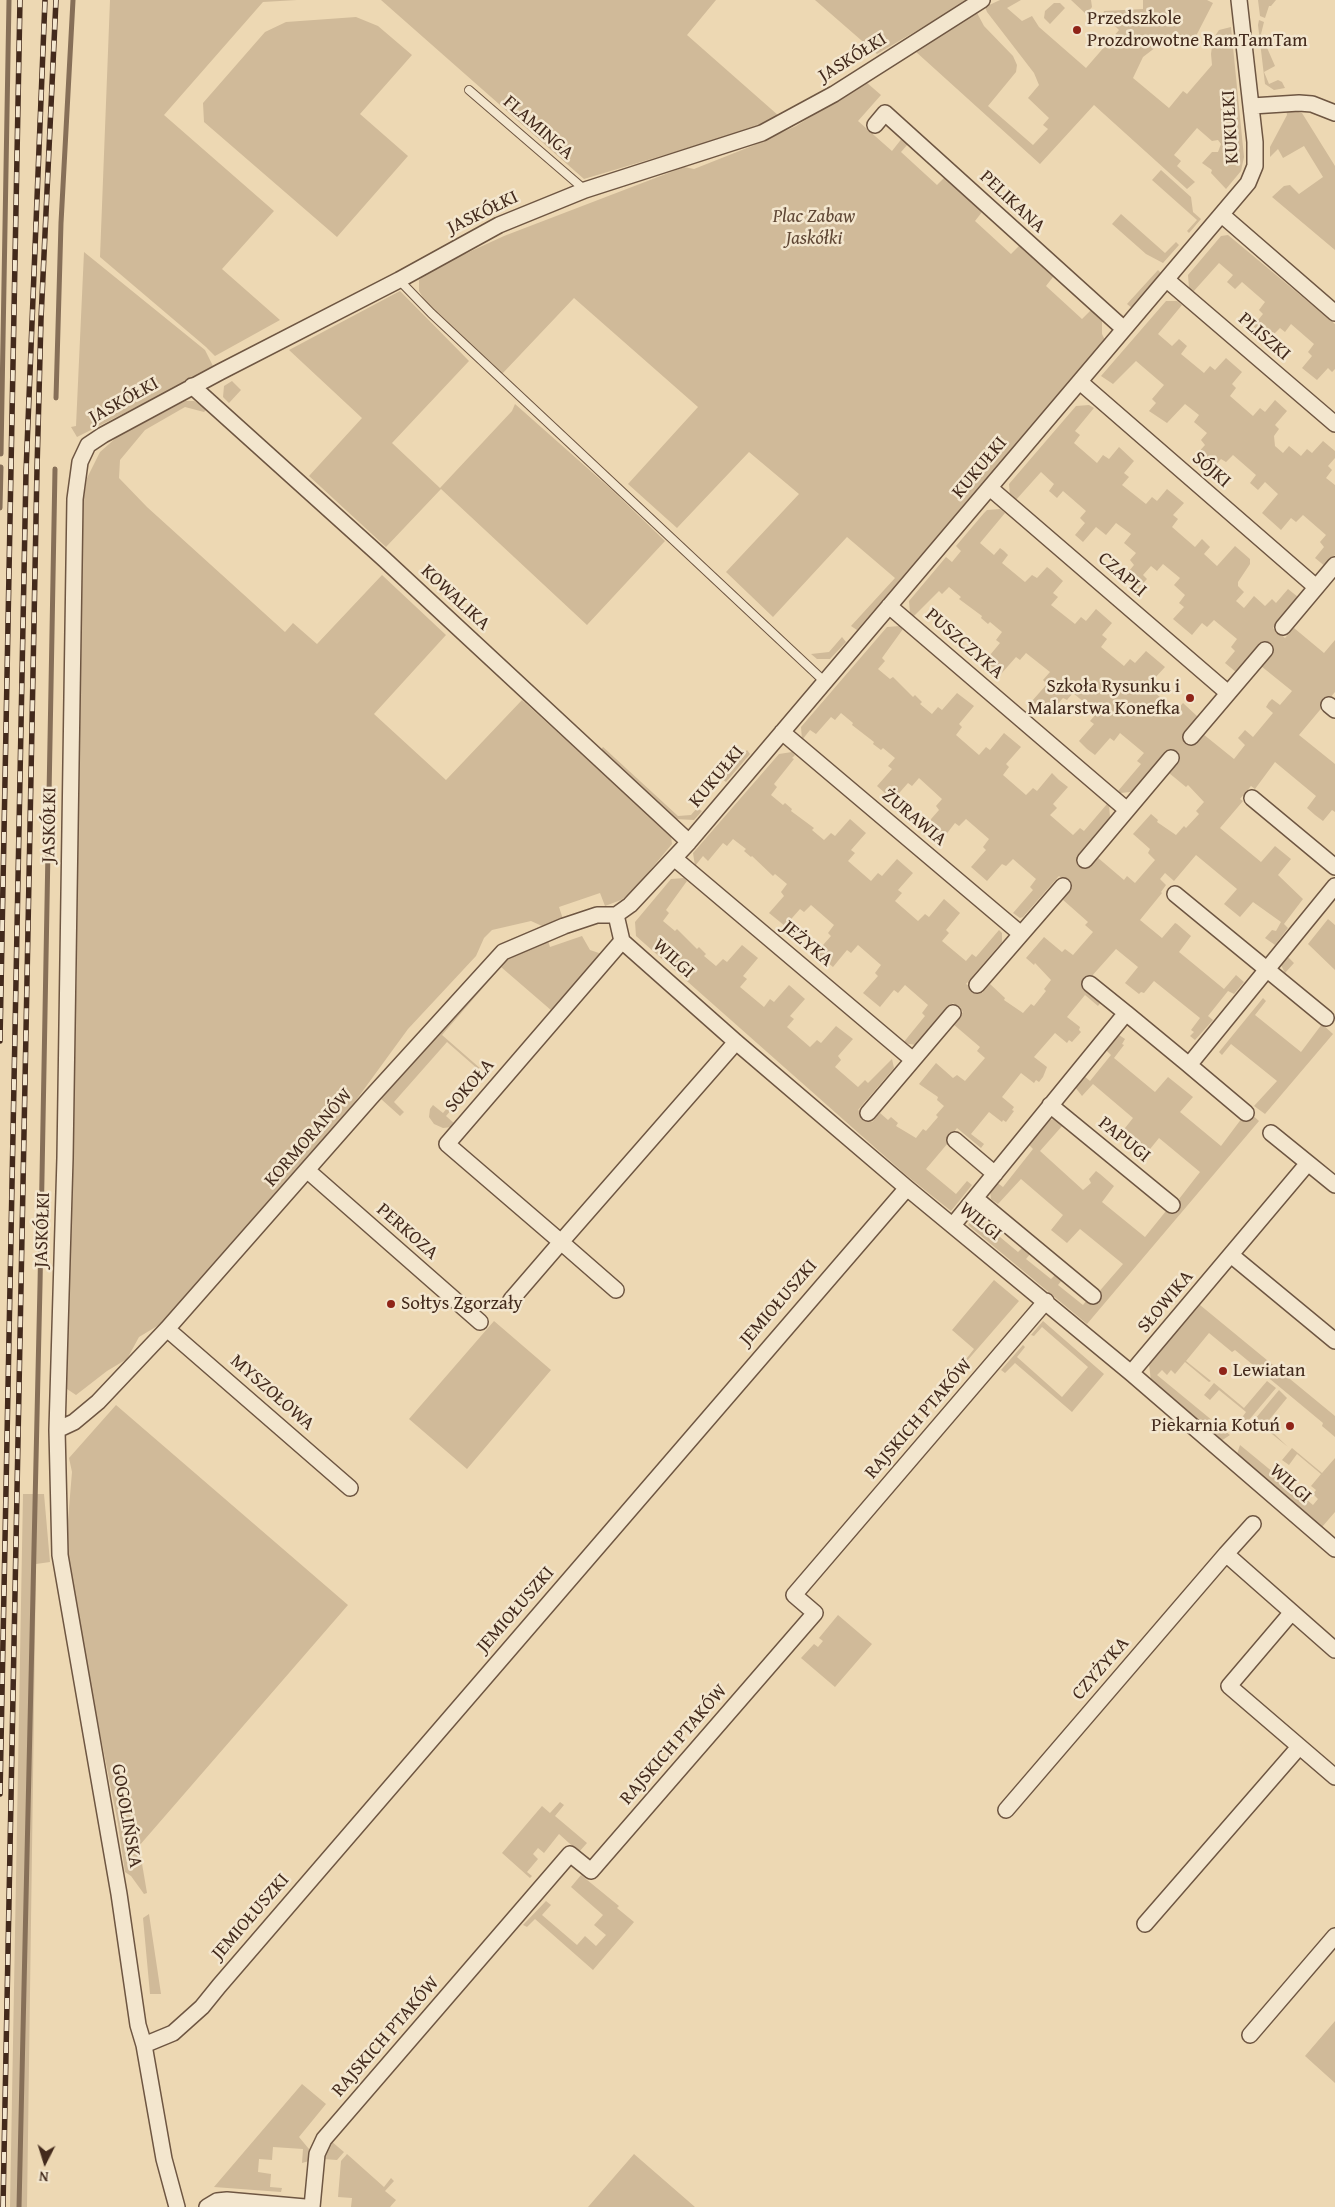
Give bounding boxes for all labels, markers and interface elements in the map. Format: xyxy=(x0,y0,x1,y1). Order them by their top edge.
place label: Przedszkole Prozdrowotne RamTamTam xyxy=(1087,8,1307,52)
marker: Przedszkole Prozdrowotne RamTamTam xyxy=(1071,24,1083,36)
street label: JASKÓŁKI xyxy=(815,28,891,88)
street label: KUKUŁKI xyxy=(1218,90,1244,164)
street label: FLAMINGA xyxy=(498,91,578,165)
street label: PELIKANA xyxy=(974,166,1050,238)
street label: JASKÓŁKI xyxy=(444,186,522,240)
park label: Plac Zabaw Jaskółki xyxy=(773,206,855,250)
street label: PLISZKI xyxy=(1233,308,1295,366)
street label: JASKÓŁKI xyxy=(85,373,163,429)
street label: KUKUŁKI xyxy=(948,432,1012,504)
street label: SÓJKI xyxy=(1187,447,1235,493)
street label: CZAPLI xyxy=(1093,548,1151,602)
street label: KOWALIKA xyxy=(416,560,494,636)
street label: PUSZCZYKA xyxy=(920,604,1008,684)
place label: Szkoła Rysunku i Malarstwa Konefka xyxy=(1027,676,1180,720)
marker: Szkoła Rysunku i Malarstwa Konefka xyxy=(1184,692,1196,704)
street label: KUKUŁKI xyxy=(685,741,749,813)
street label: ŻURAWIA xyxy=(877,784,951,852)
street label: JASKÓŁKI xyxy=(38,787,62,863)
street label: JEŻYKA xyxy=(777,916,837,972)
street label: WILGI xyxy=(647,934,699,984)
street label: SOKOŁA xyxy=(440,1054,500,1118)
street label: KORMORANÓW xyxy=(260,1084,358,1192)
street label: PAPUGI xyxy=(1093,1112,1155,1168)
street label: JASKÓŁKI xyxy=(30,1192,56,1268)
street label: WILGI xyxy=(954,1198,1006,1246)
street label: PERKOZA xyxy=(371,1199,443,1265)
street label: JEMIOŁUSZKI xyxy=(735,1255,823,1351)
street label: SŁOWIKA xyxy=(1133,1266,1199,1338)
place label: Sołtys Zgorzały xyxy=(401,1293,523,1315)
marker: Sołtys Zgorzały xyxy=(385,1298,397,1310)
street label: MYSZOŁOWA xyxy=(225,1350,319,1436)
street label: RAJSKICH PTAKÓW xyxy=(860,1354,978,1484)
place label: Lewiatan xyxy=(1233,1360,1305,1382)
marker: Lewiatan xyxy=(1217,1365,1229,1377)
place label: Piekarnia Kotuń xyxy=(1151,1415,1280,1437)
marker: Piekarnia Kotuń xyxy=(1284,1420,1296,1432)
street label: WILGI xyxy=(1264,1460,1316,1508)
street label: JEMIOŁUSZKI xyxy=(472,1562,560,1658)
street label: CZYŻYKA xyxy=(1067,1633,1135,1705)
street label: RAJSKICH PTAKÓW xyxy=(615,1680,733,1810)
street label: GOGOLIŃSKA xyxy=(106,1762,146,1870)
street label: JEMIOŁUSZKI xyxy=(207,1869,295,1965)
street label: RAJSKICH PTAKÓW xyxy=(327,1972,445,2102)
north arrow xyxy=(20,2137,70,2187)
text: N xyxy=(38,2167,49,2187)

